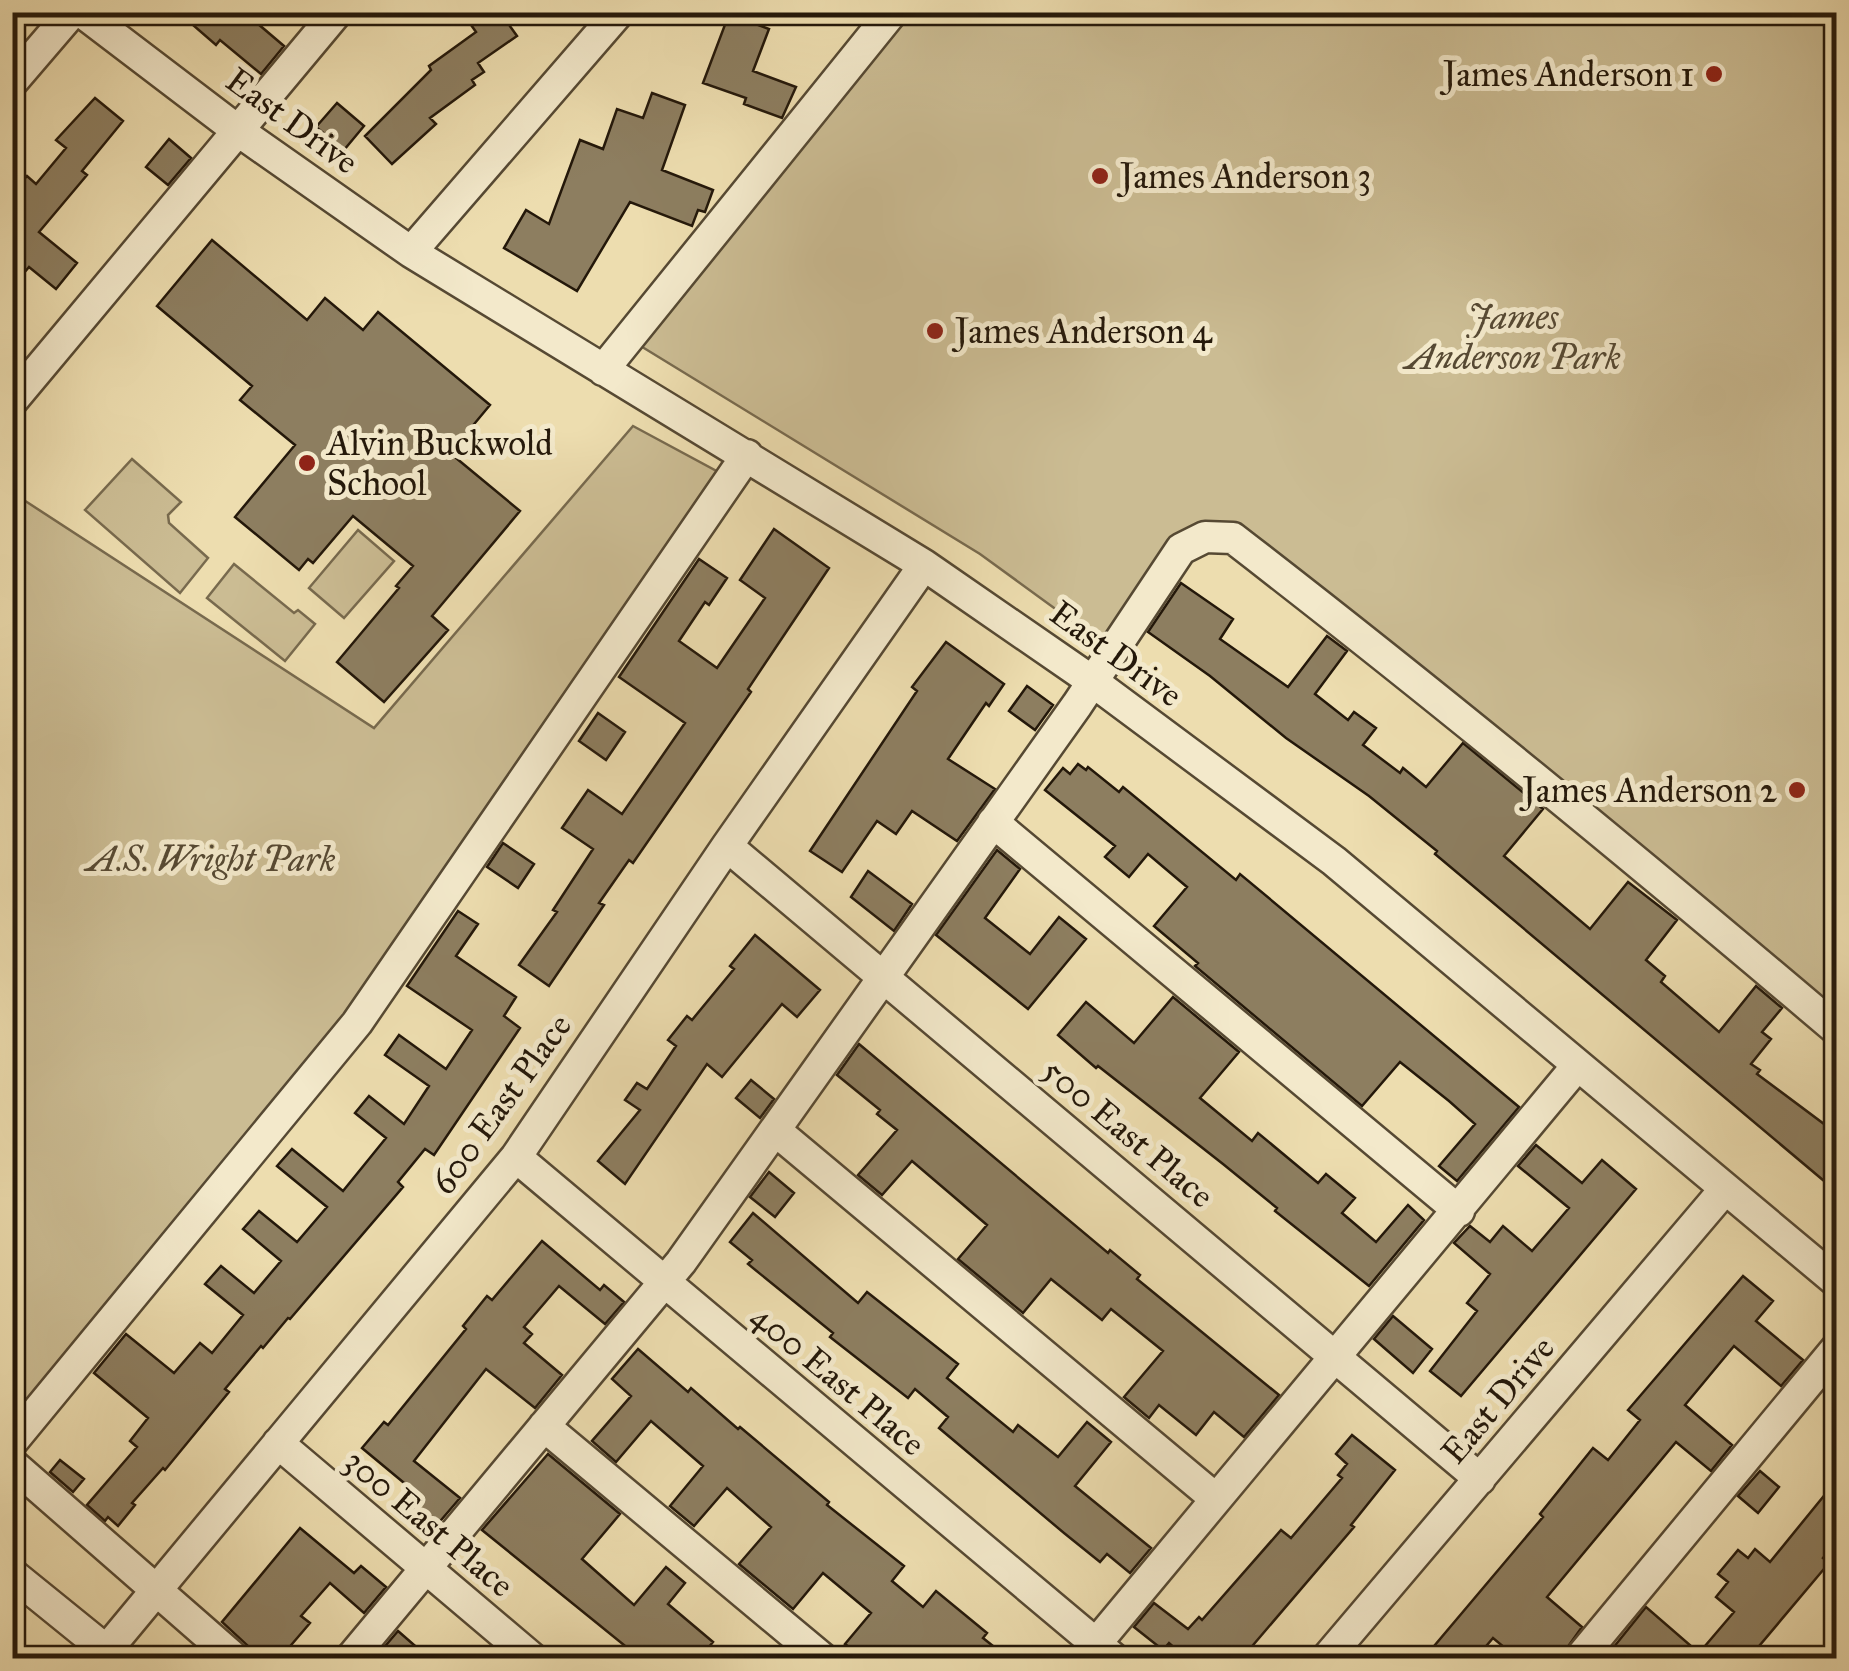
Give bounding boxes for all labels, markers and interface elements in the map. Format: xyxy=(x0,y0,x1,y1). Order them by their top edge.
place label: James Anderson 1 xyxy=(1439,53,1694,96)
street label: East Drive xyxy=(217,59,367,183)
marker: James Anderson 1 xyxy=(1703,63,1725,85)
place label: James Anderson 3 xyxy=(1116,155,1371,198)
marker: James Anderson 3 xyxy=(1089,165,1111,187)
park label: James Anderson Park xyxy=(1402,296,1621,379)
place label: James Anderson 4 xyxy=(951,310,1213,353)
marker: James Anderson 4 xyxy=(924,320,946,342)
place label: Alvin Buckwold School xyxy=(325,422,553,505)
marker: Alvin Buckwold School xyxy=(296,452,318,474)
street label: East Drive xyxy=(1041,592,1191,716)
place label: James Anderson 2 xyxy=(1519,769,1778,812)
marker: James Anderson 2 xyxy=(1786,779,1808,801)
park label: A.S. Wright Park xyxy=(84,838,336,881)
street label: 600 East Place xyxy=(421,1005,581,1203)
street label: 500 East Place xyxy=(1033,1049,1223,1217)
street label: 400 East Place xyxy=(742,1295,934,1465)
street label: East Drive xyxy=(1432,1327,1564,1473)
street label: 300 East Place xyxy=(335,1440,523,1606)

